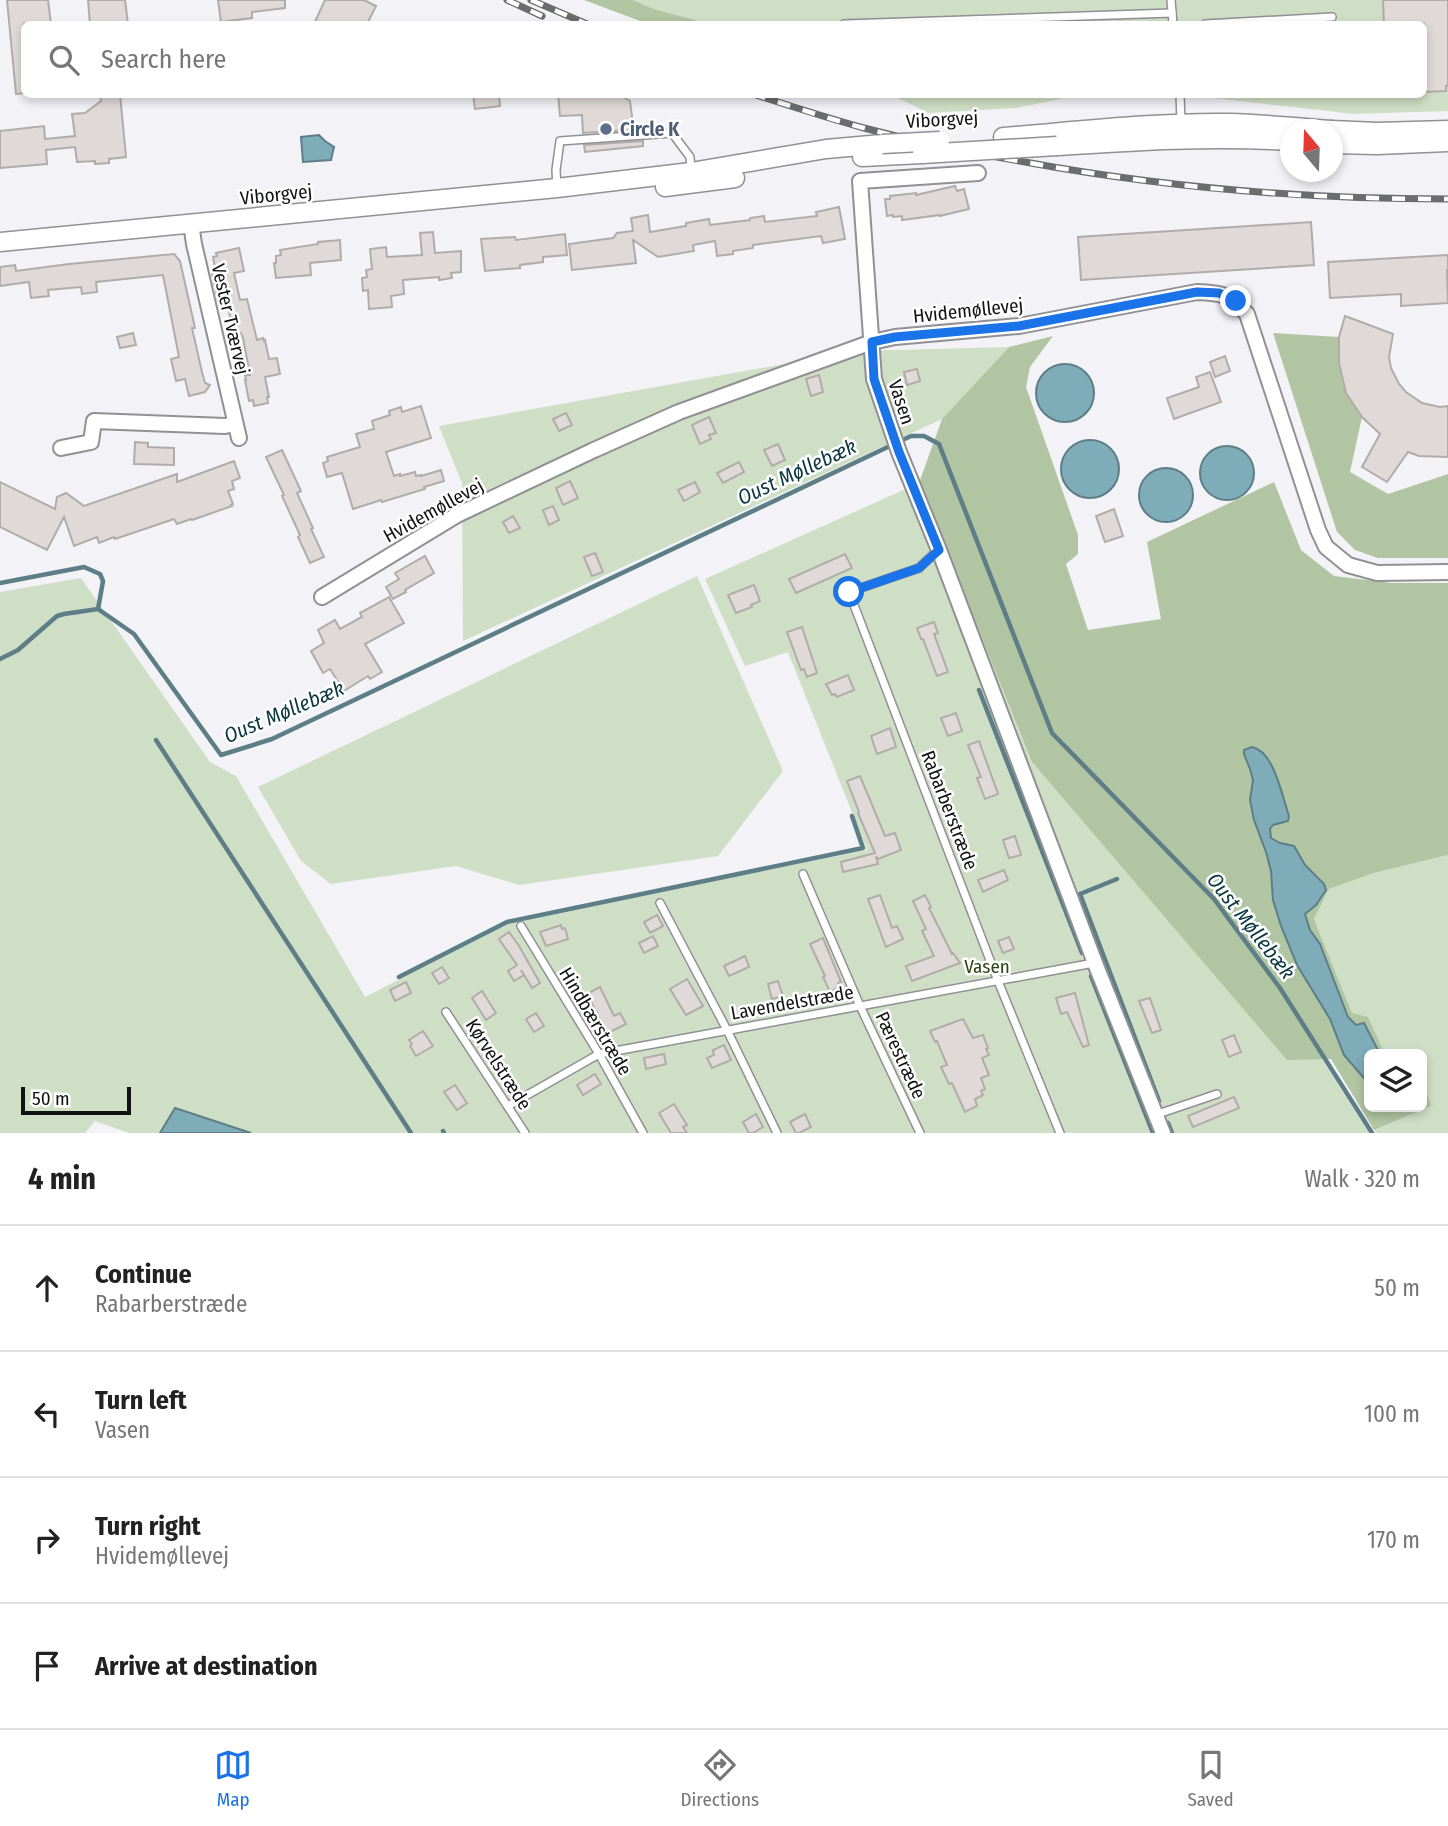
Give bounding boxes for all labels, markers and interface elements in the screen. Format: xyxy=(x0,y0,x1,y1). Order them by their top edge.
search box xyxy=(21,21,1427,98)
icon: search xyxy=(45,41,83,79)
text: Search here xyxy=(101,44,226,75)
street label: Viborgvej xyxy=(905,106,979,133)
place label: Circle K xyxy=(620,118,680,141)
north arrow xyxy=(1280,119,1343,182)
marker: Circle K xyxy=(598,121,614,137)
street label: Viborgvej xyxy=(239,179,313,210)
street label: Vester Tværvej xyxy=(207,261,254,377)
route end xyxy=(1220,285,1251,316)
street label: Hvidemøllevej xyxy=(912,293,1024,328)
street label: Vasen xyxy=(884,377,920,427)
water label: Oust Møllebæk xyxy=(733,433,861,511)
street label: Hvidemøllevej xyxy=(379,474,487,547)
route start xyxy=(833,576,864,607)
water label: Oust Møllebæk xyxy=(220,675,348,749)
street label: Rabarberstræde xyxy=(916,747,983,873)
water label: Oust Møllebæk xyxy=(1201,867,1301,985)
park label: Vasen xyxy=(964,955,1010,978)
street label: Hindbærstræde xyxy=(554,963,637,1079)
street label: Lavendelstræde xyxy=(729,980,855,1025)
street label: Pærestræde xyxy=(870,1008,931,1102)
street label: Kørvelstræde xyxy=(461,1015,536,1114)
map controls xyxy=(1364,1049,1427,1112)
button: layers xyxy=(1364,1049,1427,1112)
scale bar xyxy=(21,1084,131,1116)
text: 50 m xyxy=(32,1087,70,1110)
text: 4 min xyxy=(28,1161,96,1197)
text: Walk · 320 m xyxy=(1305,1165,1420,1193)
text: Continue xyxy=(95,1259,192,1290)
icon: ahead xyxy=(28,1269,66,1307)
text: 50 m xyxy=(1374,1274,1420,1302)
text: Rabarberstræde xyxy=(95,1290,247,1318)
text: Turn left xyxy=(95,1385,187,1416)
icon: left xyxy=(28,1395,66,1433)
text: 100 m xyxy=(1364,1400,1420,1428)
text: Vasen xyxy=(95,1416,150,1444)
text: Turn right xyxy=(95,1511,201,1542)
icon: right xyxy=(28,1521,66,1559)
text: 170 m xyxy=(1367,1526,1420,1554)
text: Hvidemøllevej xyxy=(95,1542,229,1570)
icon: arrive xyxy=(28,1647,66,1685)
text: Arrive at destination xyxy=(95,1651,318,1682)
tab: Map xyxy=(214,1746,252,1811)
tab: Directions xyxy=(680,1746,759,1811)
tab: Saved xyxy=(1187,1746,1234,1811)

